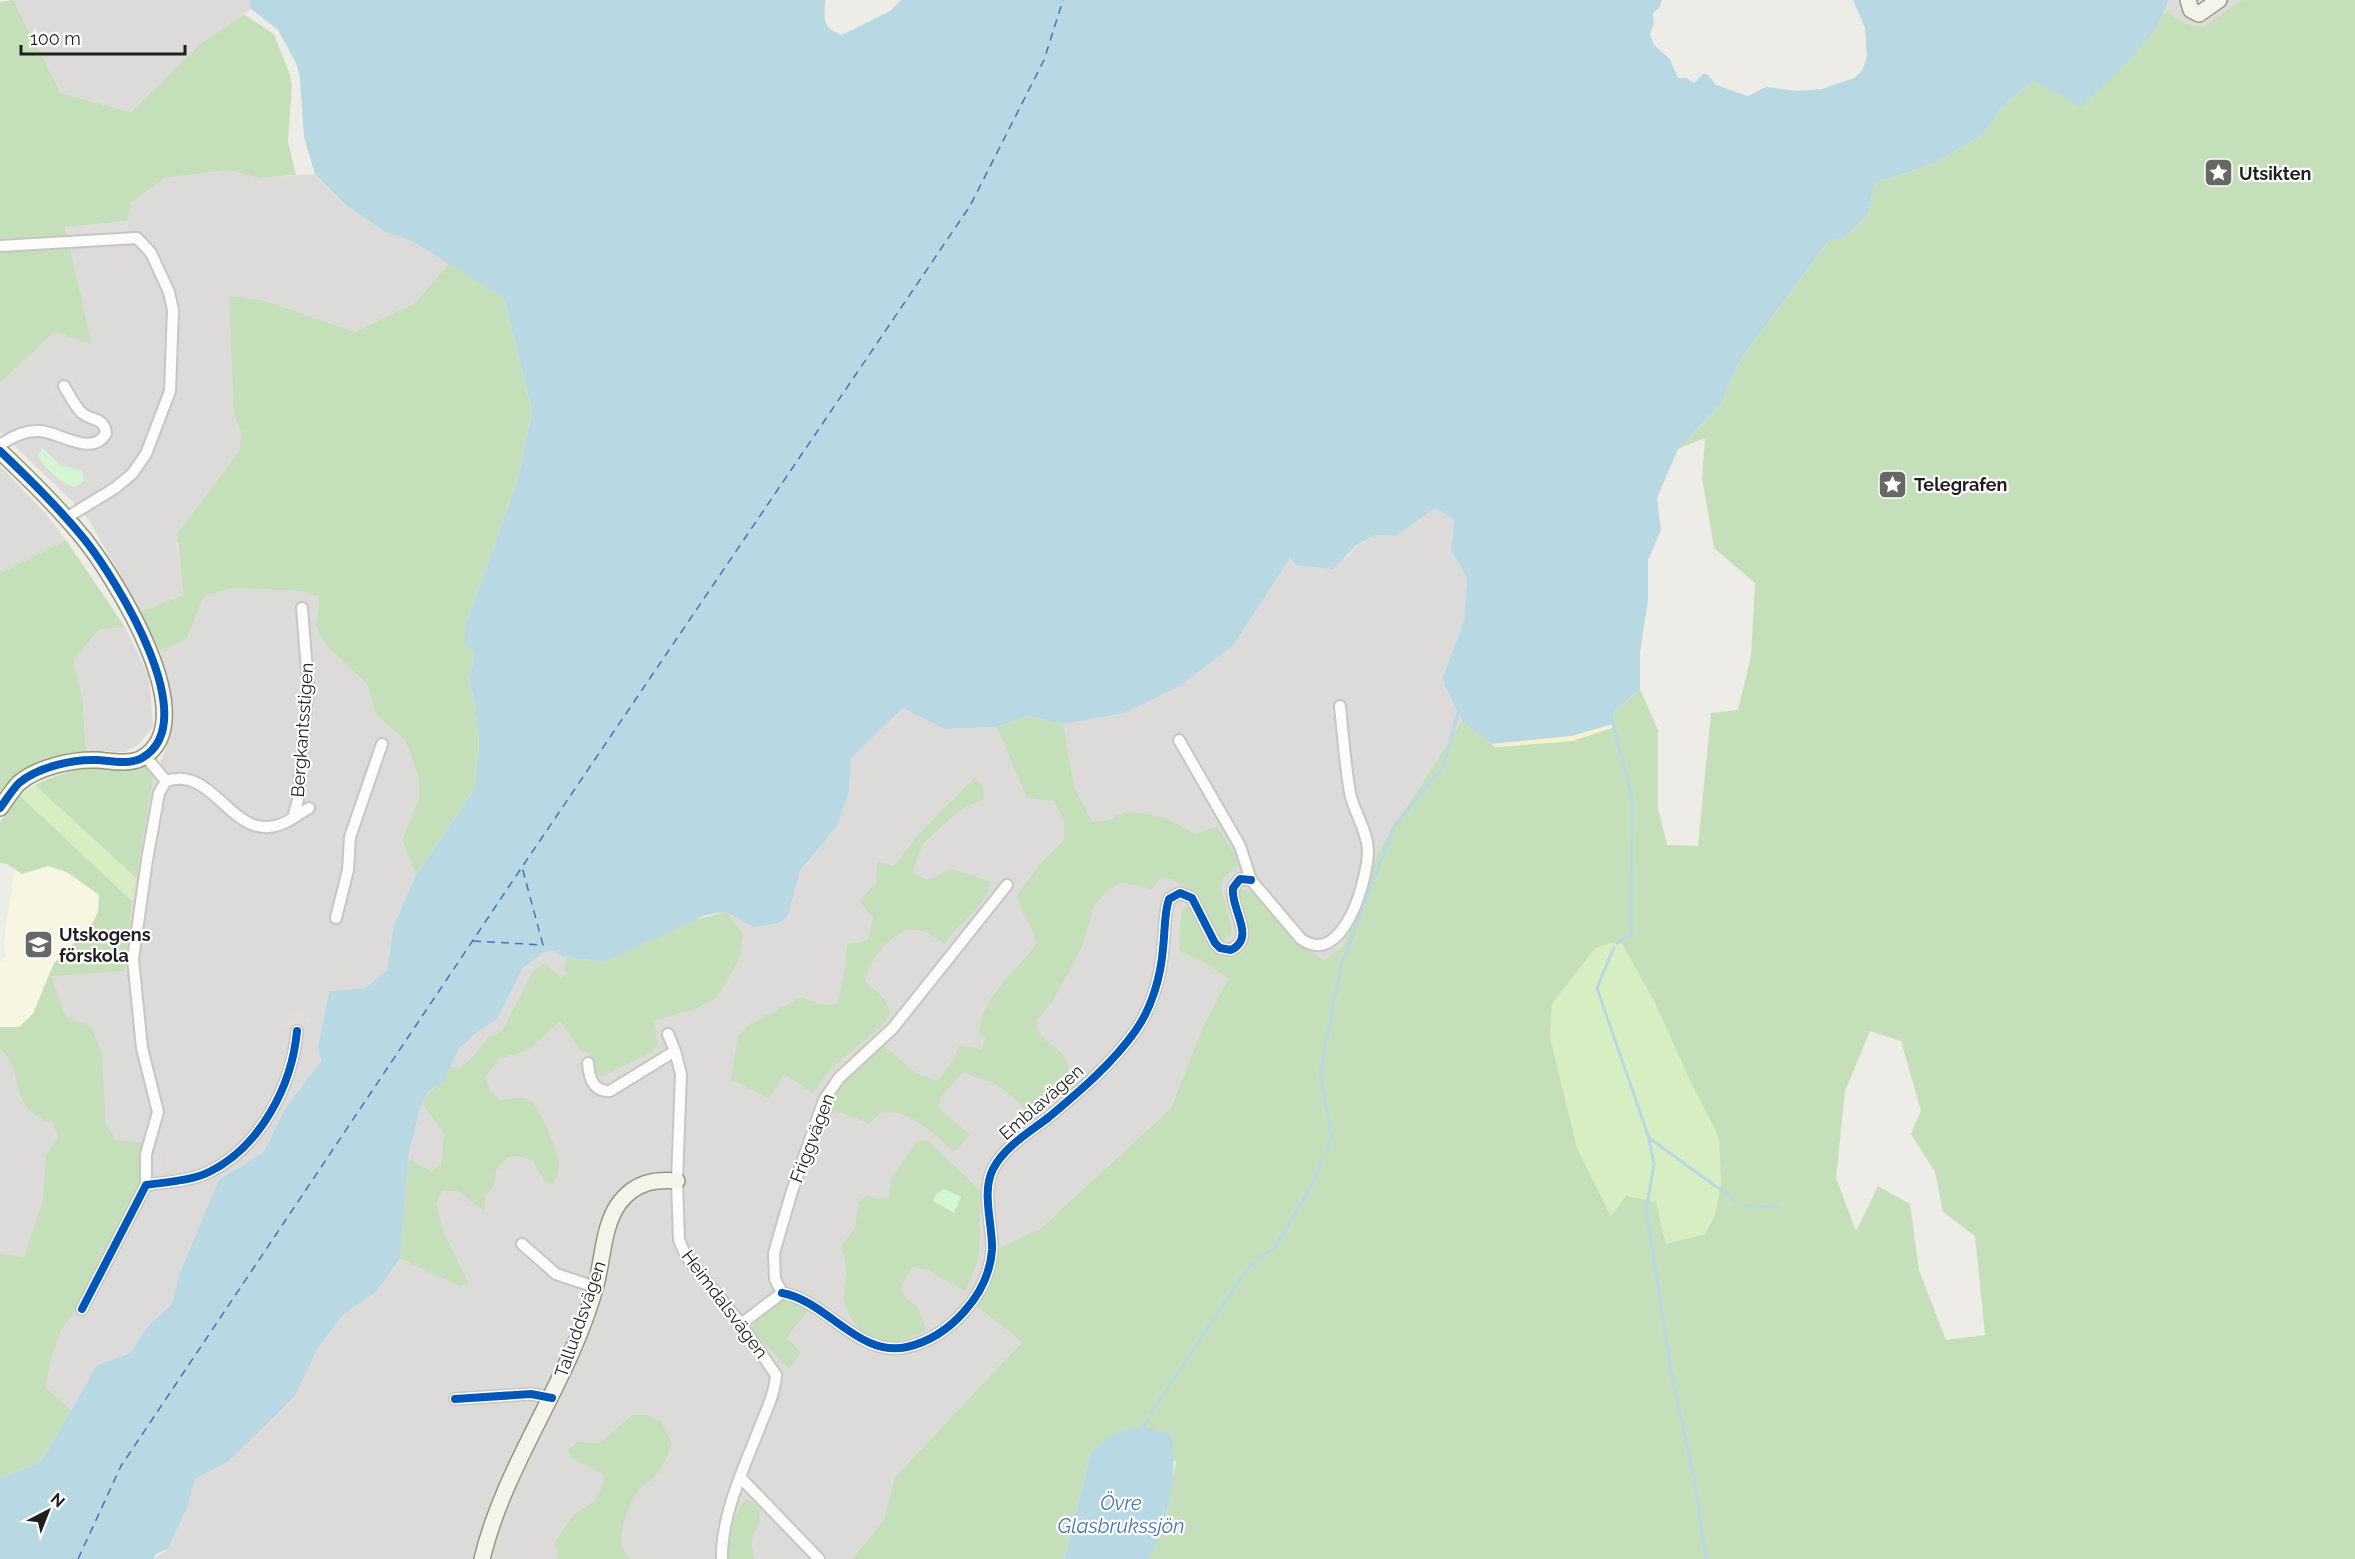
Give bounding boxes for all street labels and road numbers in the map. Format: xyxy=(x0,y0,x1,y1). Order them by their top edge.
street label: Bergkantsstigen xyxy=(287,662,317,798)
street label: Emblavägen xyxy=(995,1060,1087,1144)
street label: Friggvägen xyxy=(785,1090,839,1186)
street label: Heimdalsvägen xyxy=(678,1246,772,1362)
street label: Talluddsvägen xyxy=(550,1258,610,1380)

